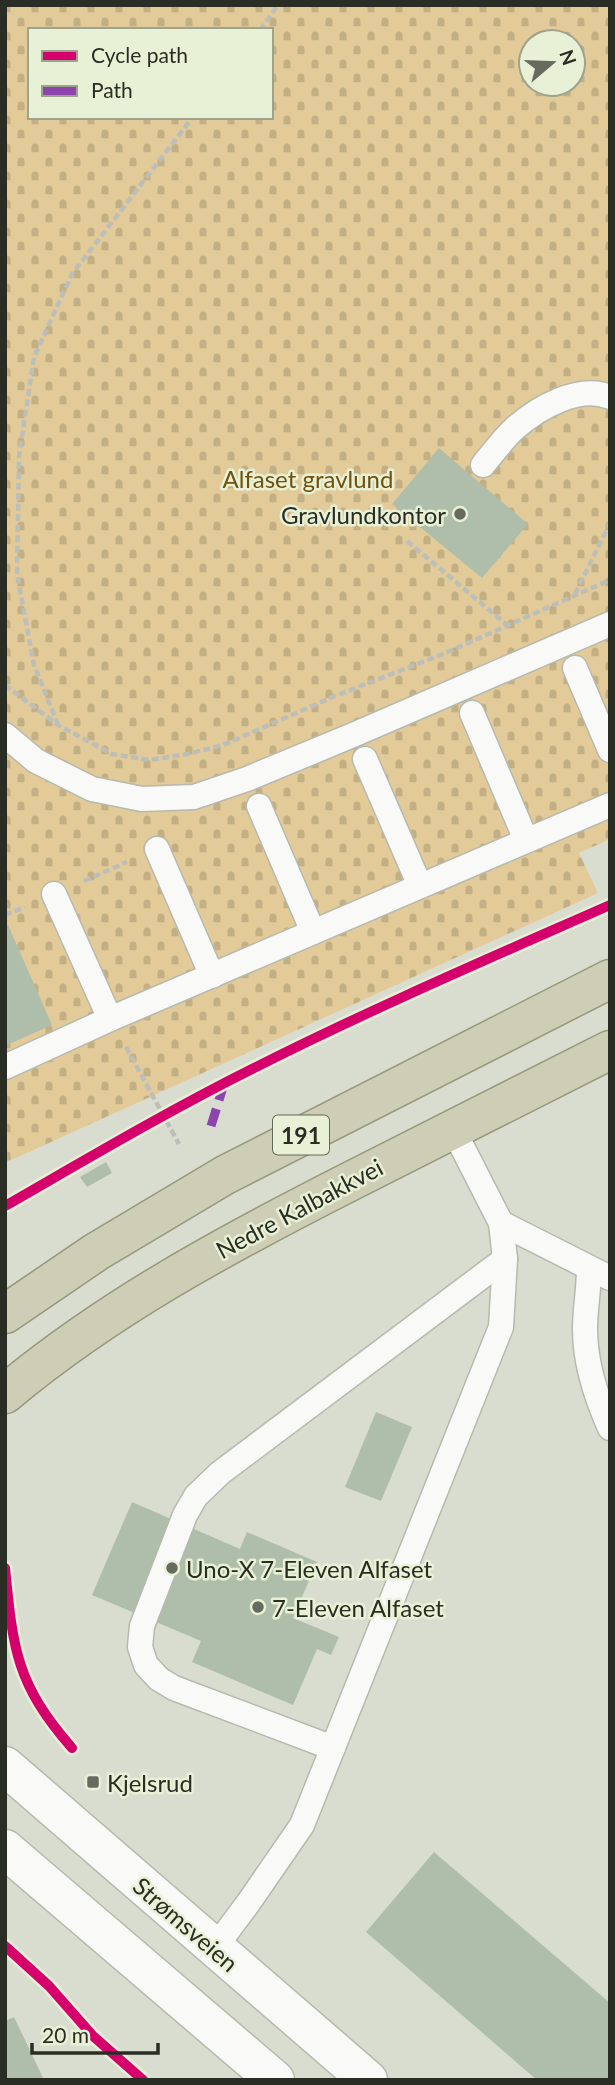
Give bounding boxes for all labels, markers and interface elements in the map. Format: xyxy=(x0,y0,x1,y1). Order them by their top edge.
legend xyxy=(28,28,273,119)
north arrow xyxy=(517,28,587,98)
text: Cycle path xyxy=(91,42,188,67)
text: N xyxy=(555,47,582,68)
text: Path xyxy=(91,77,133,102)
park label: Alfaset gravlund xyxy=(223,464,393,493)
place label: Gravlundkontor xyxy=(281,500,446,529)
marker: Gravlundkontor xyxy=(452,506,468,522)
road number: 191 xyxy=(273,1116,329,1154)
street label: Nedre Kalbakkvei xyxy=(211,1152,387,1264)
place label: Uno-X 7-Eleven Alfaset xyxy=(186,1554,433,1583)
marker: Uno-X 7-Eleven Alfaset xyxy=(164,1560,180,1576)
place label: 7-Eleven Alfaset xyxy=(272,1593,444,1622)
marker: 7-Eleven Alfaset xyxy=(250,1599,266,1615)
place label: Kjelsrud xyxy=(107,1768,193,1797)
marker: Kjelsrud xyxy=(85,1774,101,1790)
street label: Strømsveien xyxy=(128,1871,244,1977)
scale bar xyxy=(32,2011,158,2056)
text: 20 m xyxy=(42,2022,89,2047)

